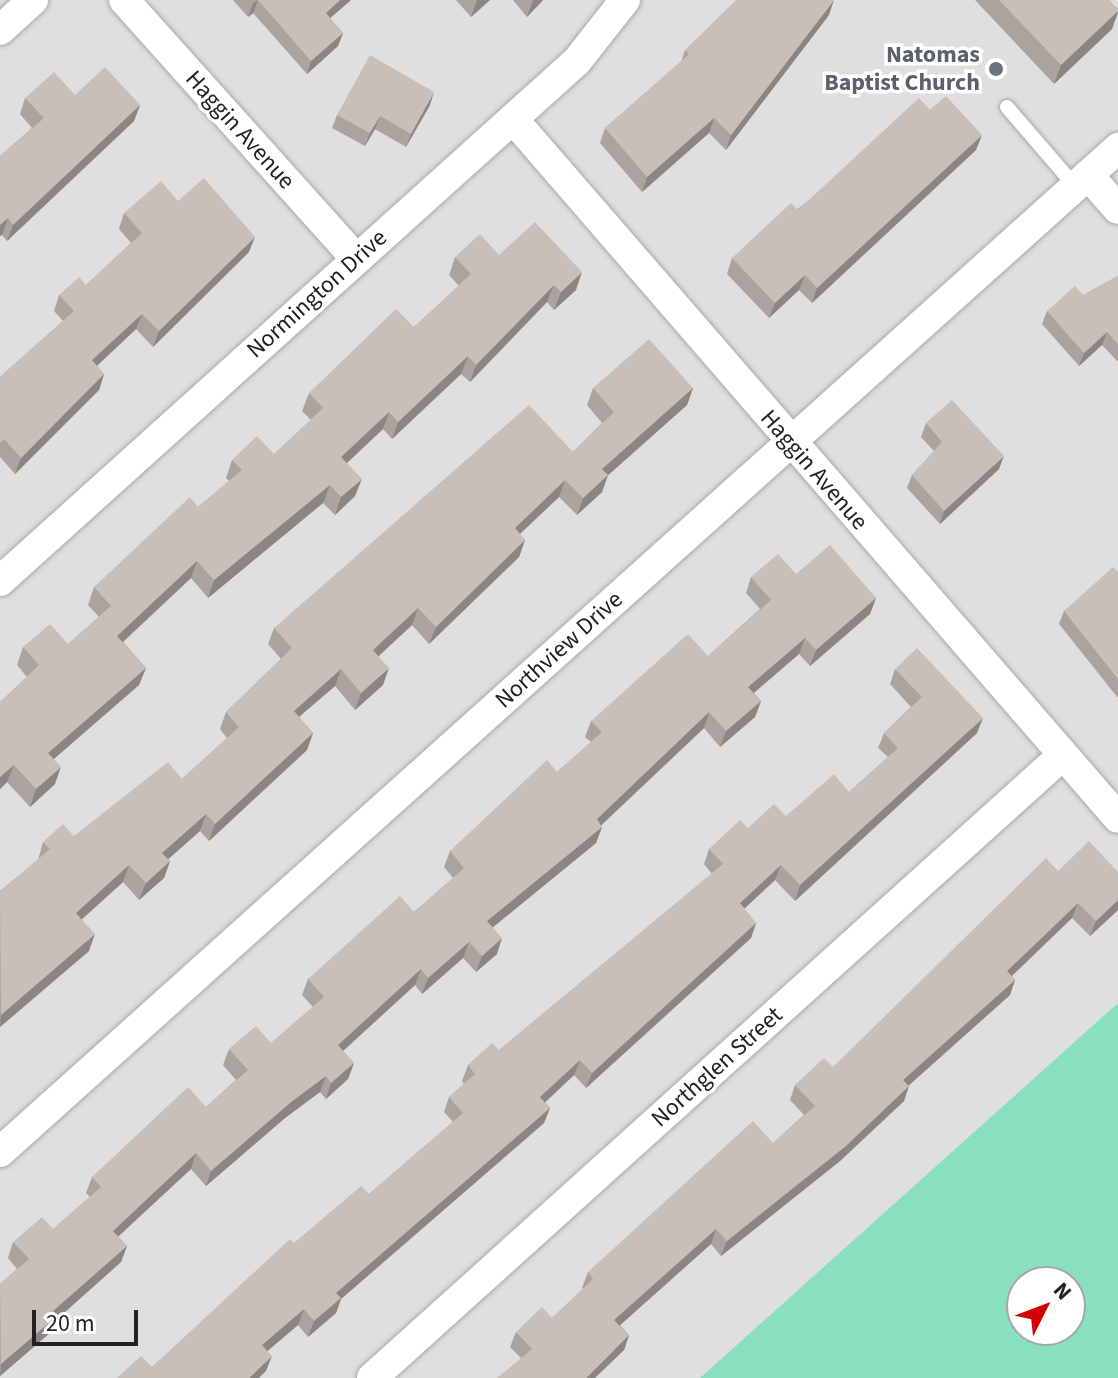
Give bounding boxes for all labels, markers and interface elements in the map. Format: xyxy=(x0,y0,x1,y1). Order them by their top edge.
place label: Natomas Baptist Church xyxy=(824,41,980,97)
marker: Natomas Baptist Church xyxy=(987,60,1005,78)
street label: Haggin Avenue xyxy=(179,65,301,195)
street label: Normington Drive xyxy=(241,224,393,364)
street label: Haggin Avenue xyxy=(754,404,874,536)
street label: Northview Drive xyxy=(489,585,629,715)
street label: Northglen Street xyxy=(646,1001,788,1133)
north arrow xyxy=(1006,1266,1086,1346)
text: N xyxy=(1046,1275,1079,1307)
scale bar xyxy=(36,1294,142,1344)
text: 20 m xyxy=(46,1306,95,1341)

